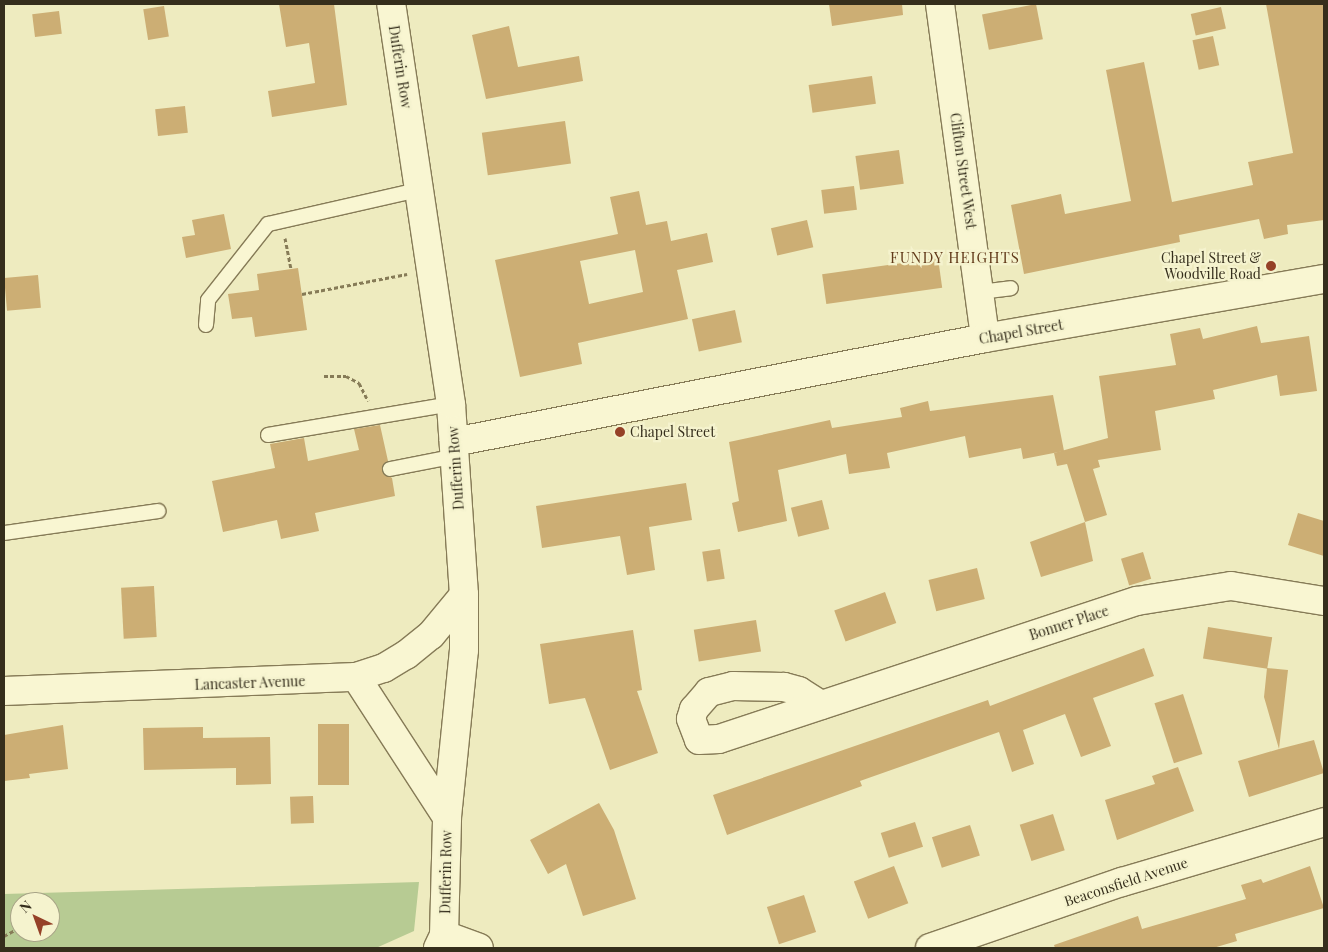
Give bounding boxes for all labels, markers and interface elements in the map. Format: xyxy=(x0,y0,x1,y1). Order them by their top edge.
street label: Dufferin Row xyxy=(385,24,415,110)
street label: Clifton Street West xyxy=(946,111,980,231)
district label: FUNDY HEIGHTS xyxy=(888,249,1022,267)
place label: Chapel Street & Woodville Road xyxy=(1161,250,1261,282)
marker: Chapel Street & Woodville Road xyxy=(1265,260,1277,272)
street label: Chapel Street xyxy=(978,316,1064,348)
place label: Chapel Street xyxy=(630,424,715,440)
street label: Dufferin Row xyxy=(445,426,467,510)
marker: Chapel Street xyxy=(614,426,626,438)
street label: Bonner Place xyxy=(1027,602,1111,644)
street label: Lancaster Avenue xyxy=(194,673,306,693)
street label: Dufferin Row xyxy=(437,830,455,914)
street label: Beaconsfield Avenue xyxy=(1062,854,1190,910)
north arrow xyxy=(10,892,60,942)
text: N xyxy=(15,896,35,917)

